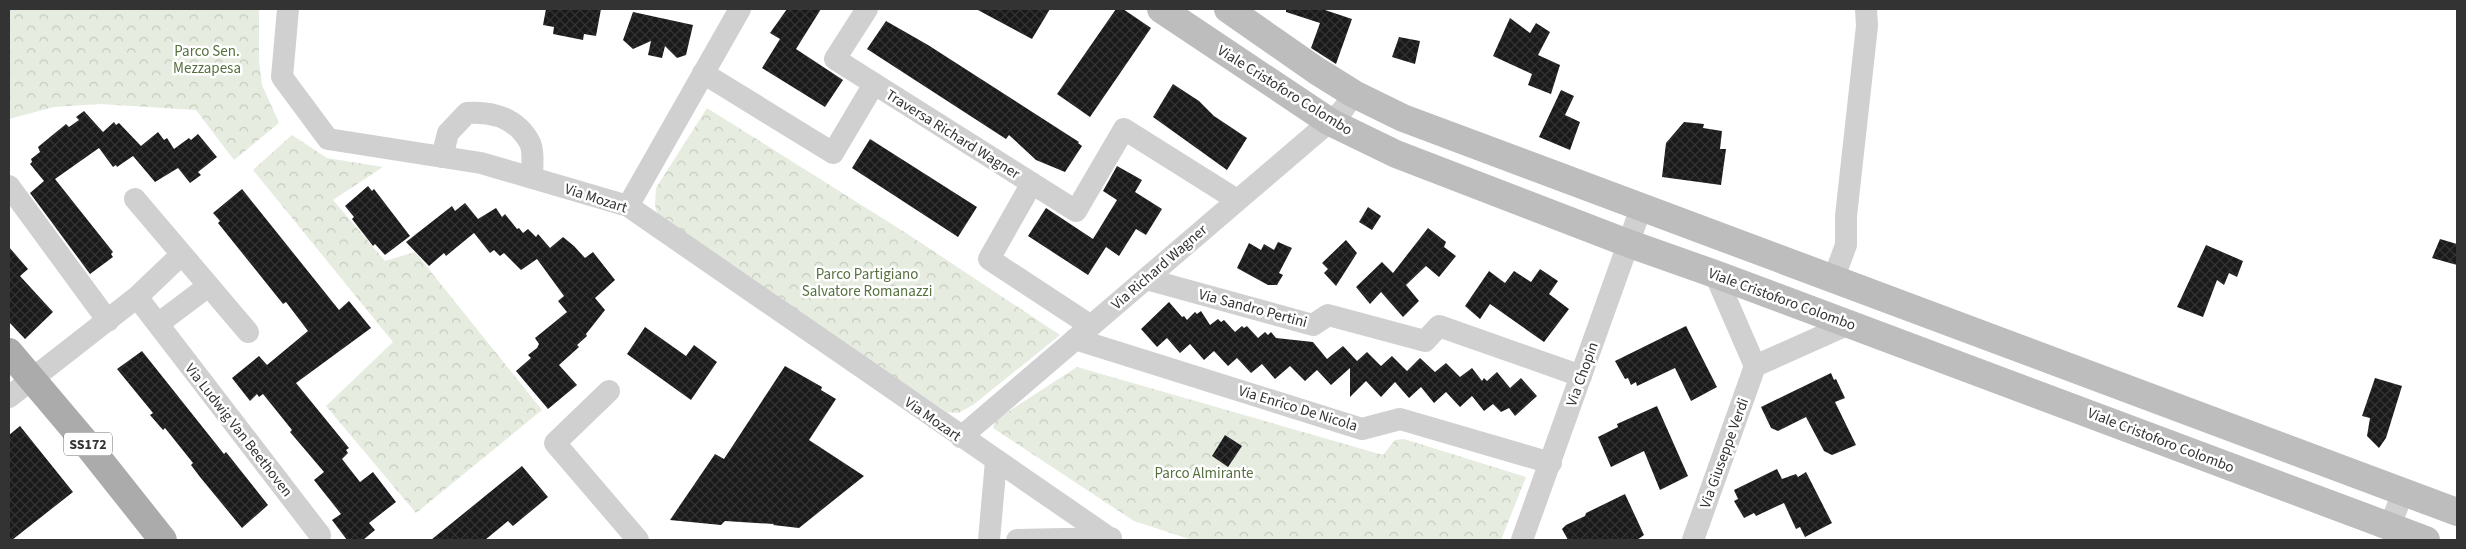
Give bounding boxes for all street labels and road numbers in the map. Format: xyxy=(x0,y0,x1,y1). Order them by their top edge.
street label: Viale Cristoforo Colombo xyxy=(1213,40,1356,141)
street label: Traversa Richard Wagner xyxy=(882,84,1025,185)
street label: Via Mozart xyxy=(562,178,630,218)
street label: Via Richard Wagner xyxy=(1107,219,1212,315)
street label: Viale Cristoforo Colombo xyxy=(1705,263,1859,336)
street label: Via Sandro Pertini xyxy=(1196,284,1310,333)
street label: Via Chopin xyxy=(1561,339,1604,409)
street label: Via Ludwig Van Beethoven xyxy=(180,359,297,501)
street label: Via Enrico De Nicola xyxy=(1236,380,1360,437)
street label: Via Mozart xyxy=(900,392,965,447)
street label: Via Giuseppe Verdi xyxy=(1695,395,1754,511)
street label: Viale Cristoforo Colombo xyxy=(2084,403,2237,478)
road number: SS172 xyxy=(64,432,112,456)

